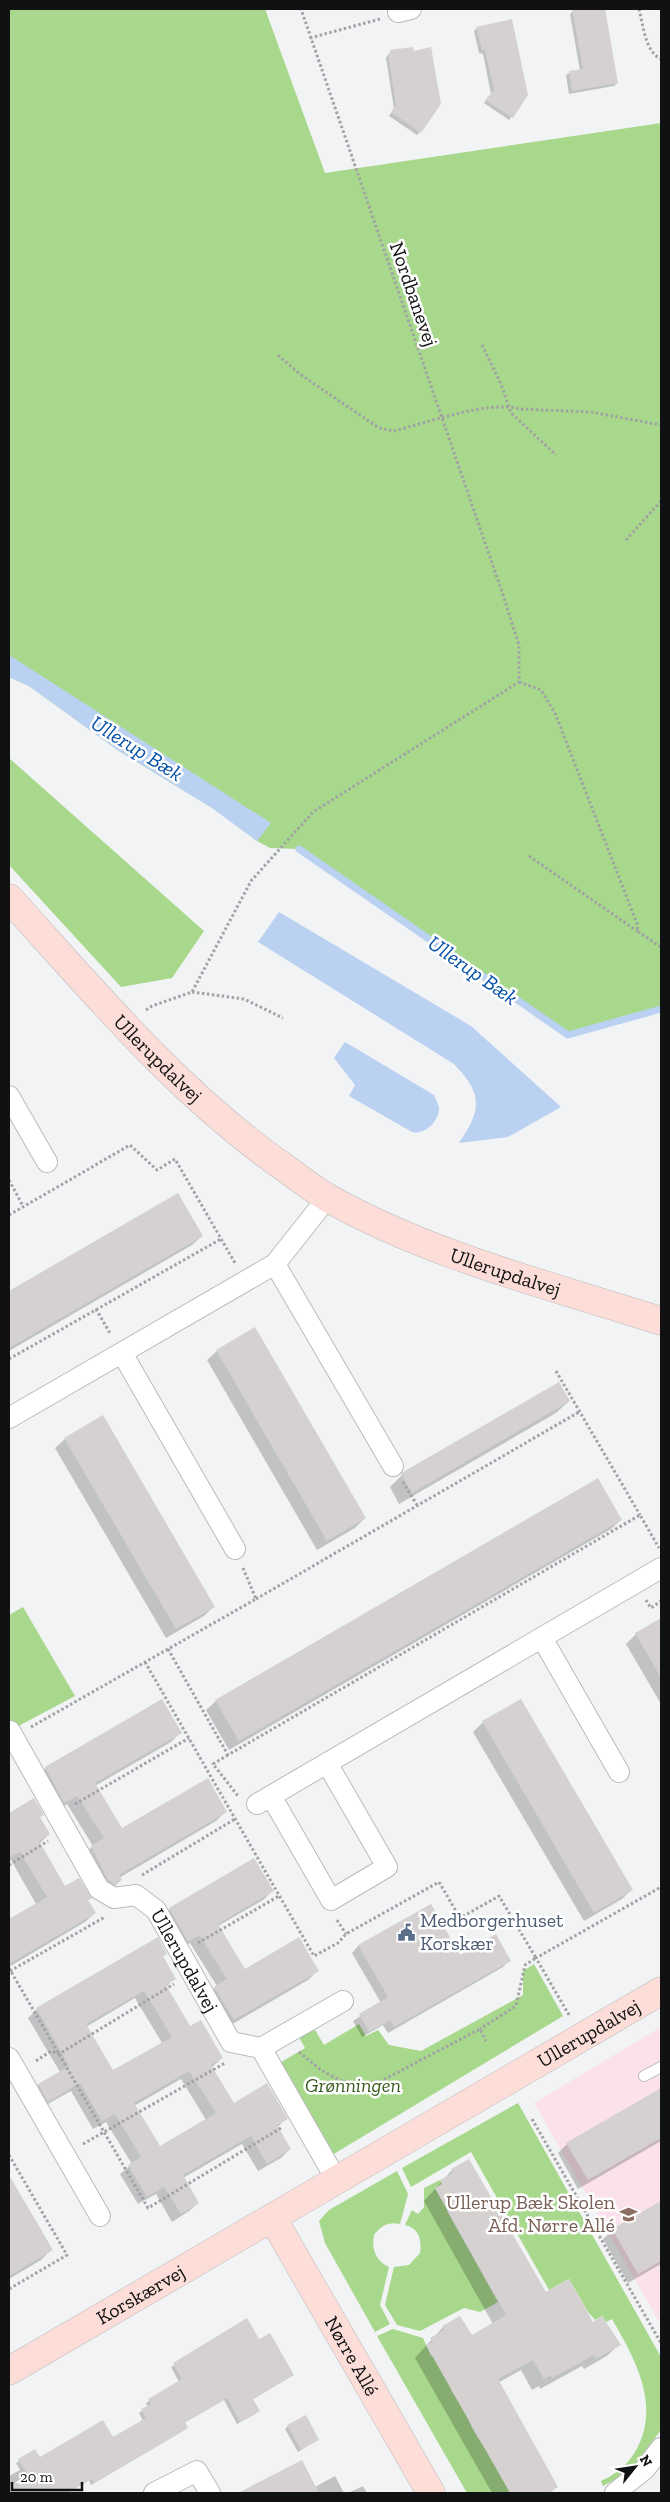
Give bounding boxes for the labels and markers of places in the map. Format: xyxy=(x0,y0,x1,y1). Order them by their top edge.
place label: Medborgerhuset Korskær xyxy=(420,1908,564,1955)
public building icon: Medborgerhuset Korskær xyxy=(396,1922,416,1942)
place label: Ullerup Bæk Skolen Afd. Nørre Allé xyxy=(446,2190,616,2237)
school or university icon: Ullerup Bæk Skolen Afd. Nørre Allé xyxy=(619,2204,639,2224)

